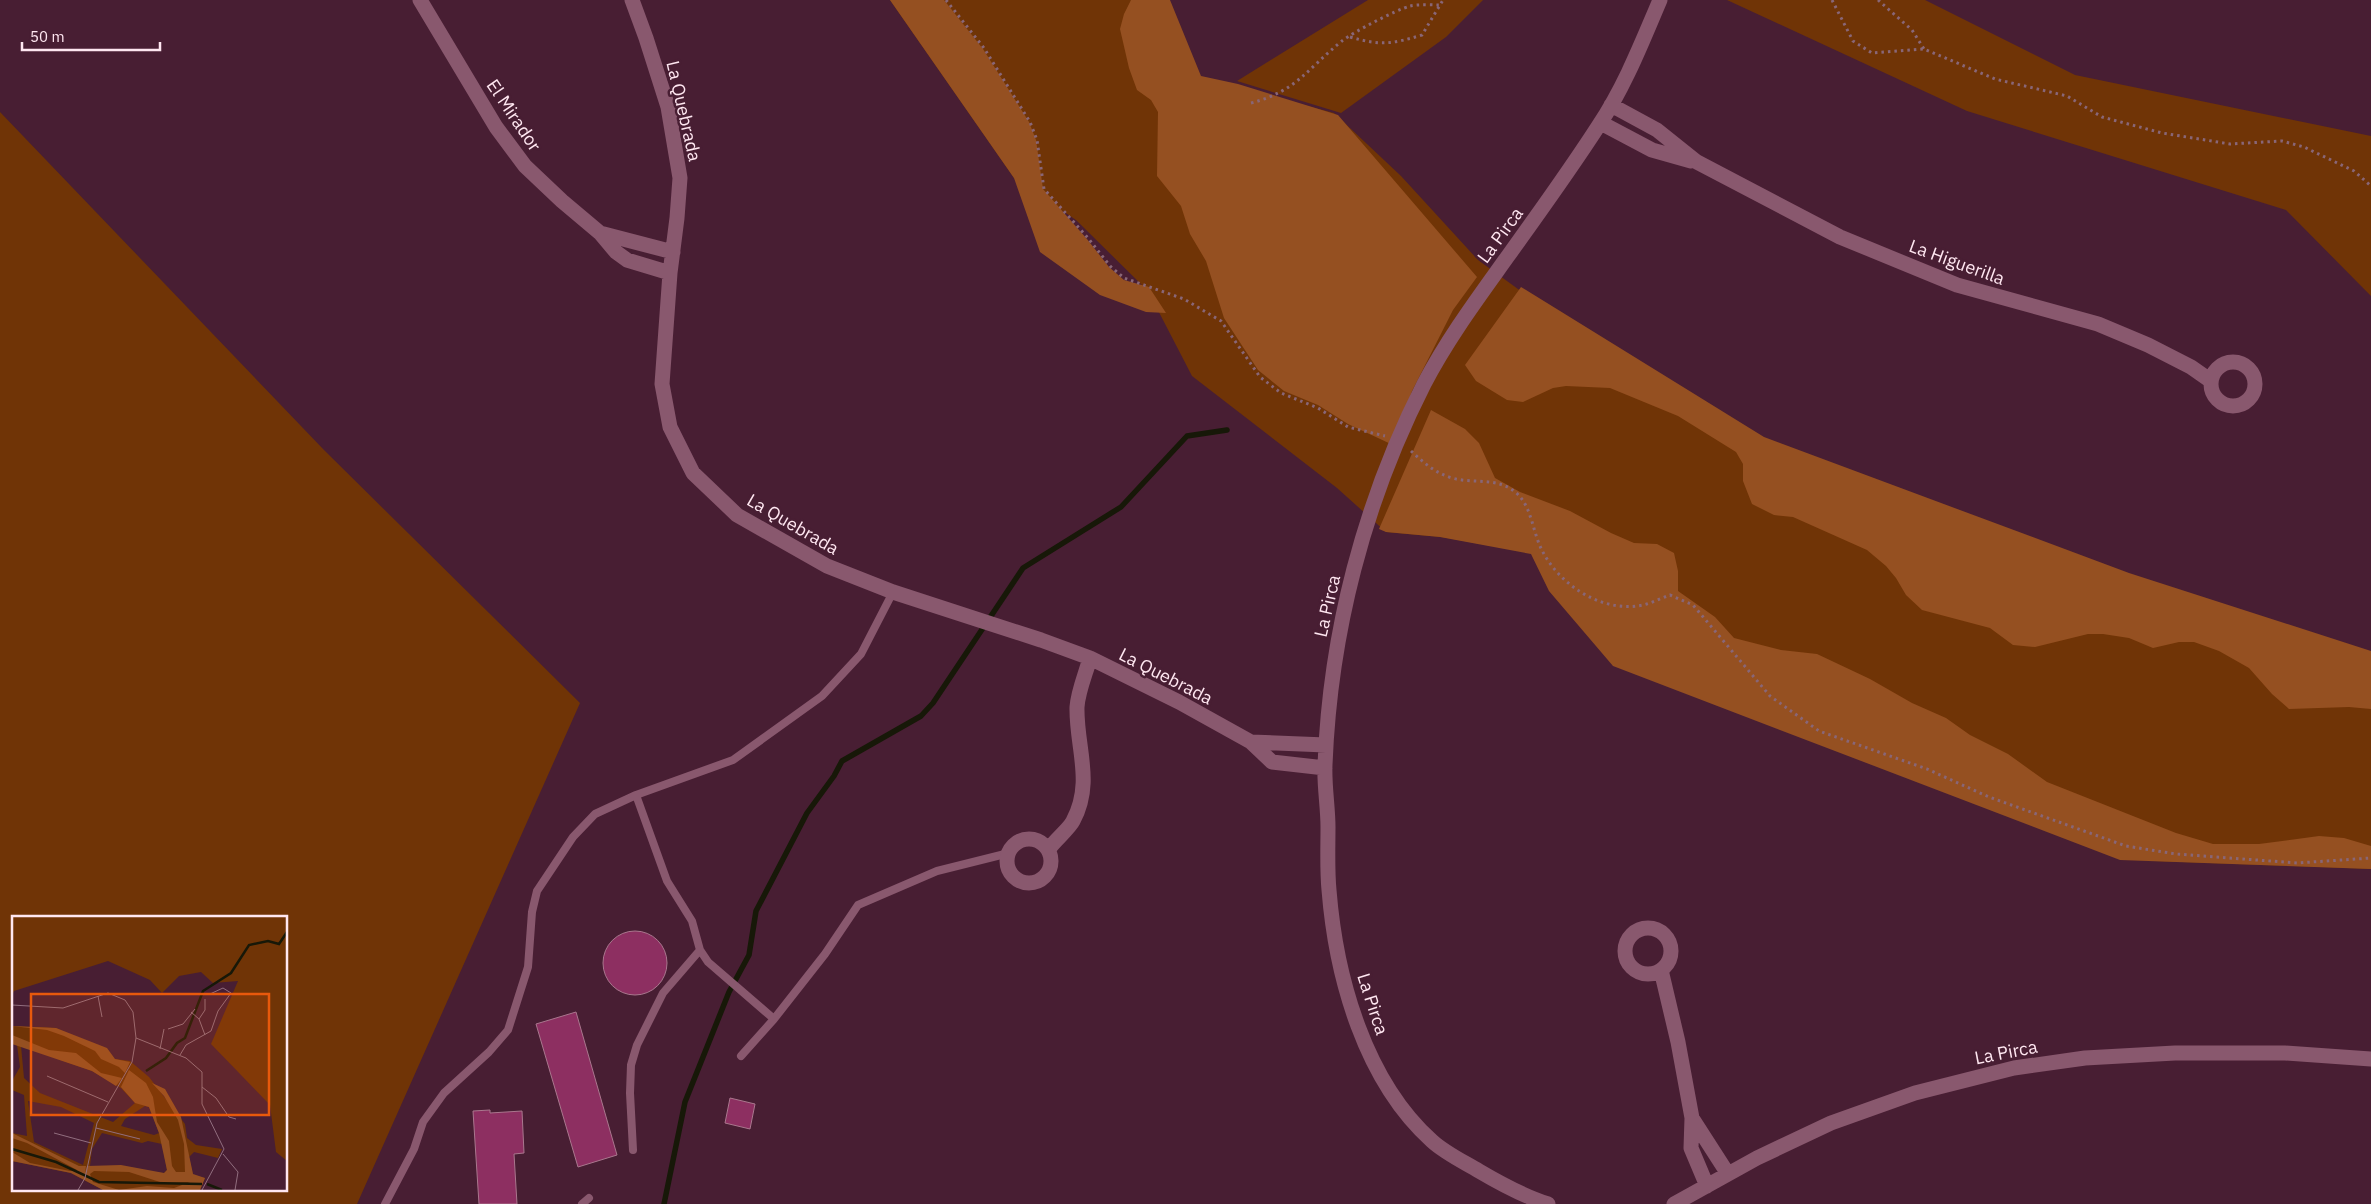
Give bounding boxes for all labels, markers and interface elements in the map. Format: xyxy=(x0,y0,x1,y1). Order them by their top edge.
scale bar xyxy=(22,20,160,52)
text: 50 m xyxy=(30,27,65,46)
street label: La Quebrada xyxy=(661,59,707,164)
street label: El Mirador xyxy=(482,75,547,156)
street label: La Pirca xyxy=(1472,202,1528,267)
street label: La Higuerilla xyxy=(1906,234,2008,290)
street label: La Quebrada xyxy=(743,488,843,560)
street label: La Pirca xyxy=(1309,572,1345,640)
street label: La Quebrada xyxy=(1115,643,1217,710)
inset map xyxy=(12,916,288,1192)
street label: La Pirca xyxy=(1352,970,1394,1038)
street label: La Pirca xyxy=(1973,1035,2040,1069)

